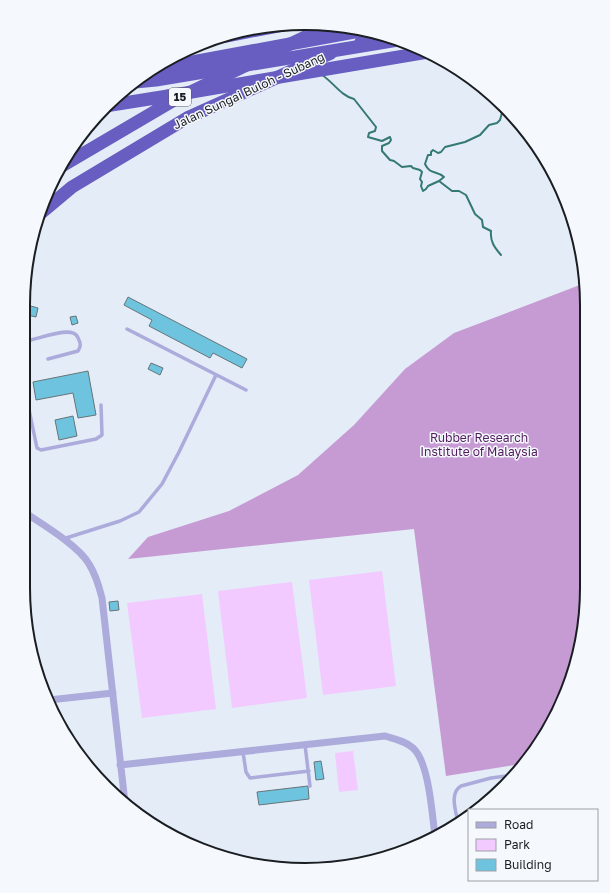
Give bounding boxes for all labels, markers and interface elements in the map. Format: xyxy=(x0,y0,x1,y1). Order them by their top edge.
street label: Jalan Sungai Buloh - Subang xyxy=(171,49,327,132)
road number: 15 xyxy=(169,88,191,106)
park label: Rubber Research Institute of Malaysia xyxy=(420,430,538,459)
legend xyxy=(468,809,598,881)
text: Road xyxy=(504,817,533,832)
text: Park xyxy=(504,837,530,852)
text: Building xyxy=(504,857,552,872)

